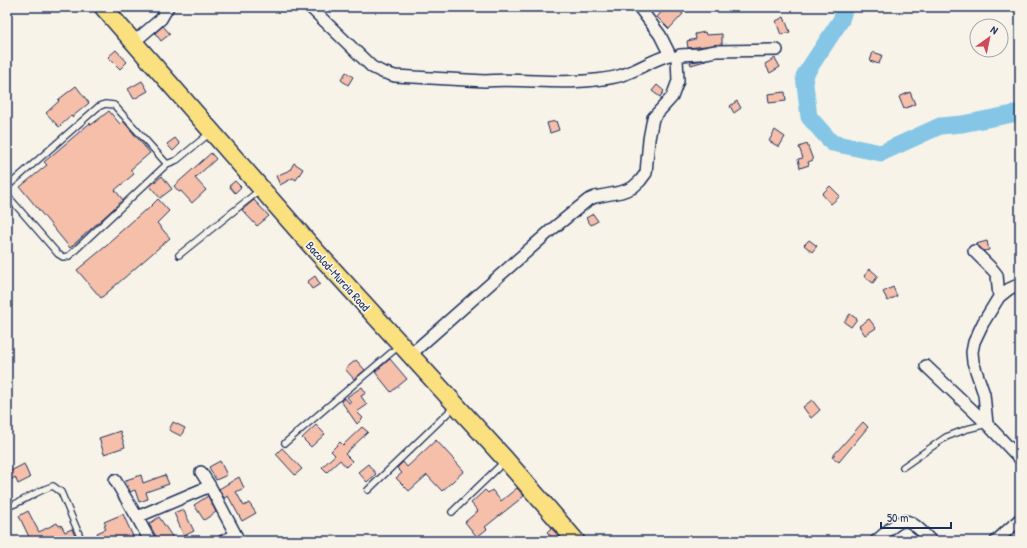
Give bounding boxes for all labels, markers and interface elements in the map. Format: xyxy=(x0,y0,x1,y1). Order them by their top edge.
north arrow xyxy=(969,18,1009,58)
text: N xyxy=(988,22,1001,37)
street label: Bacolod-Murcia Road xyxy=(302,237,374,315)
scale bar xyxy=(881,504,951,530)
text: 50 m xyxy=(887,509,908,526)

